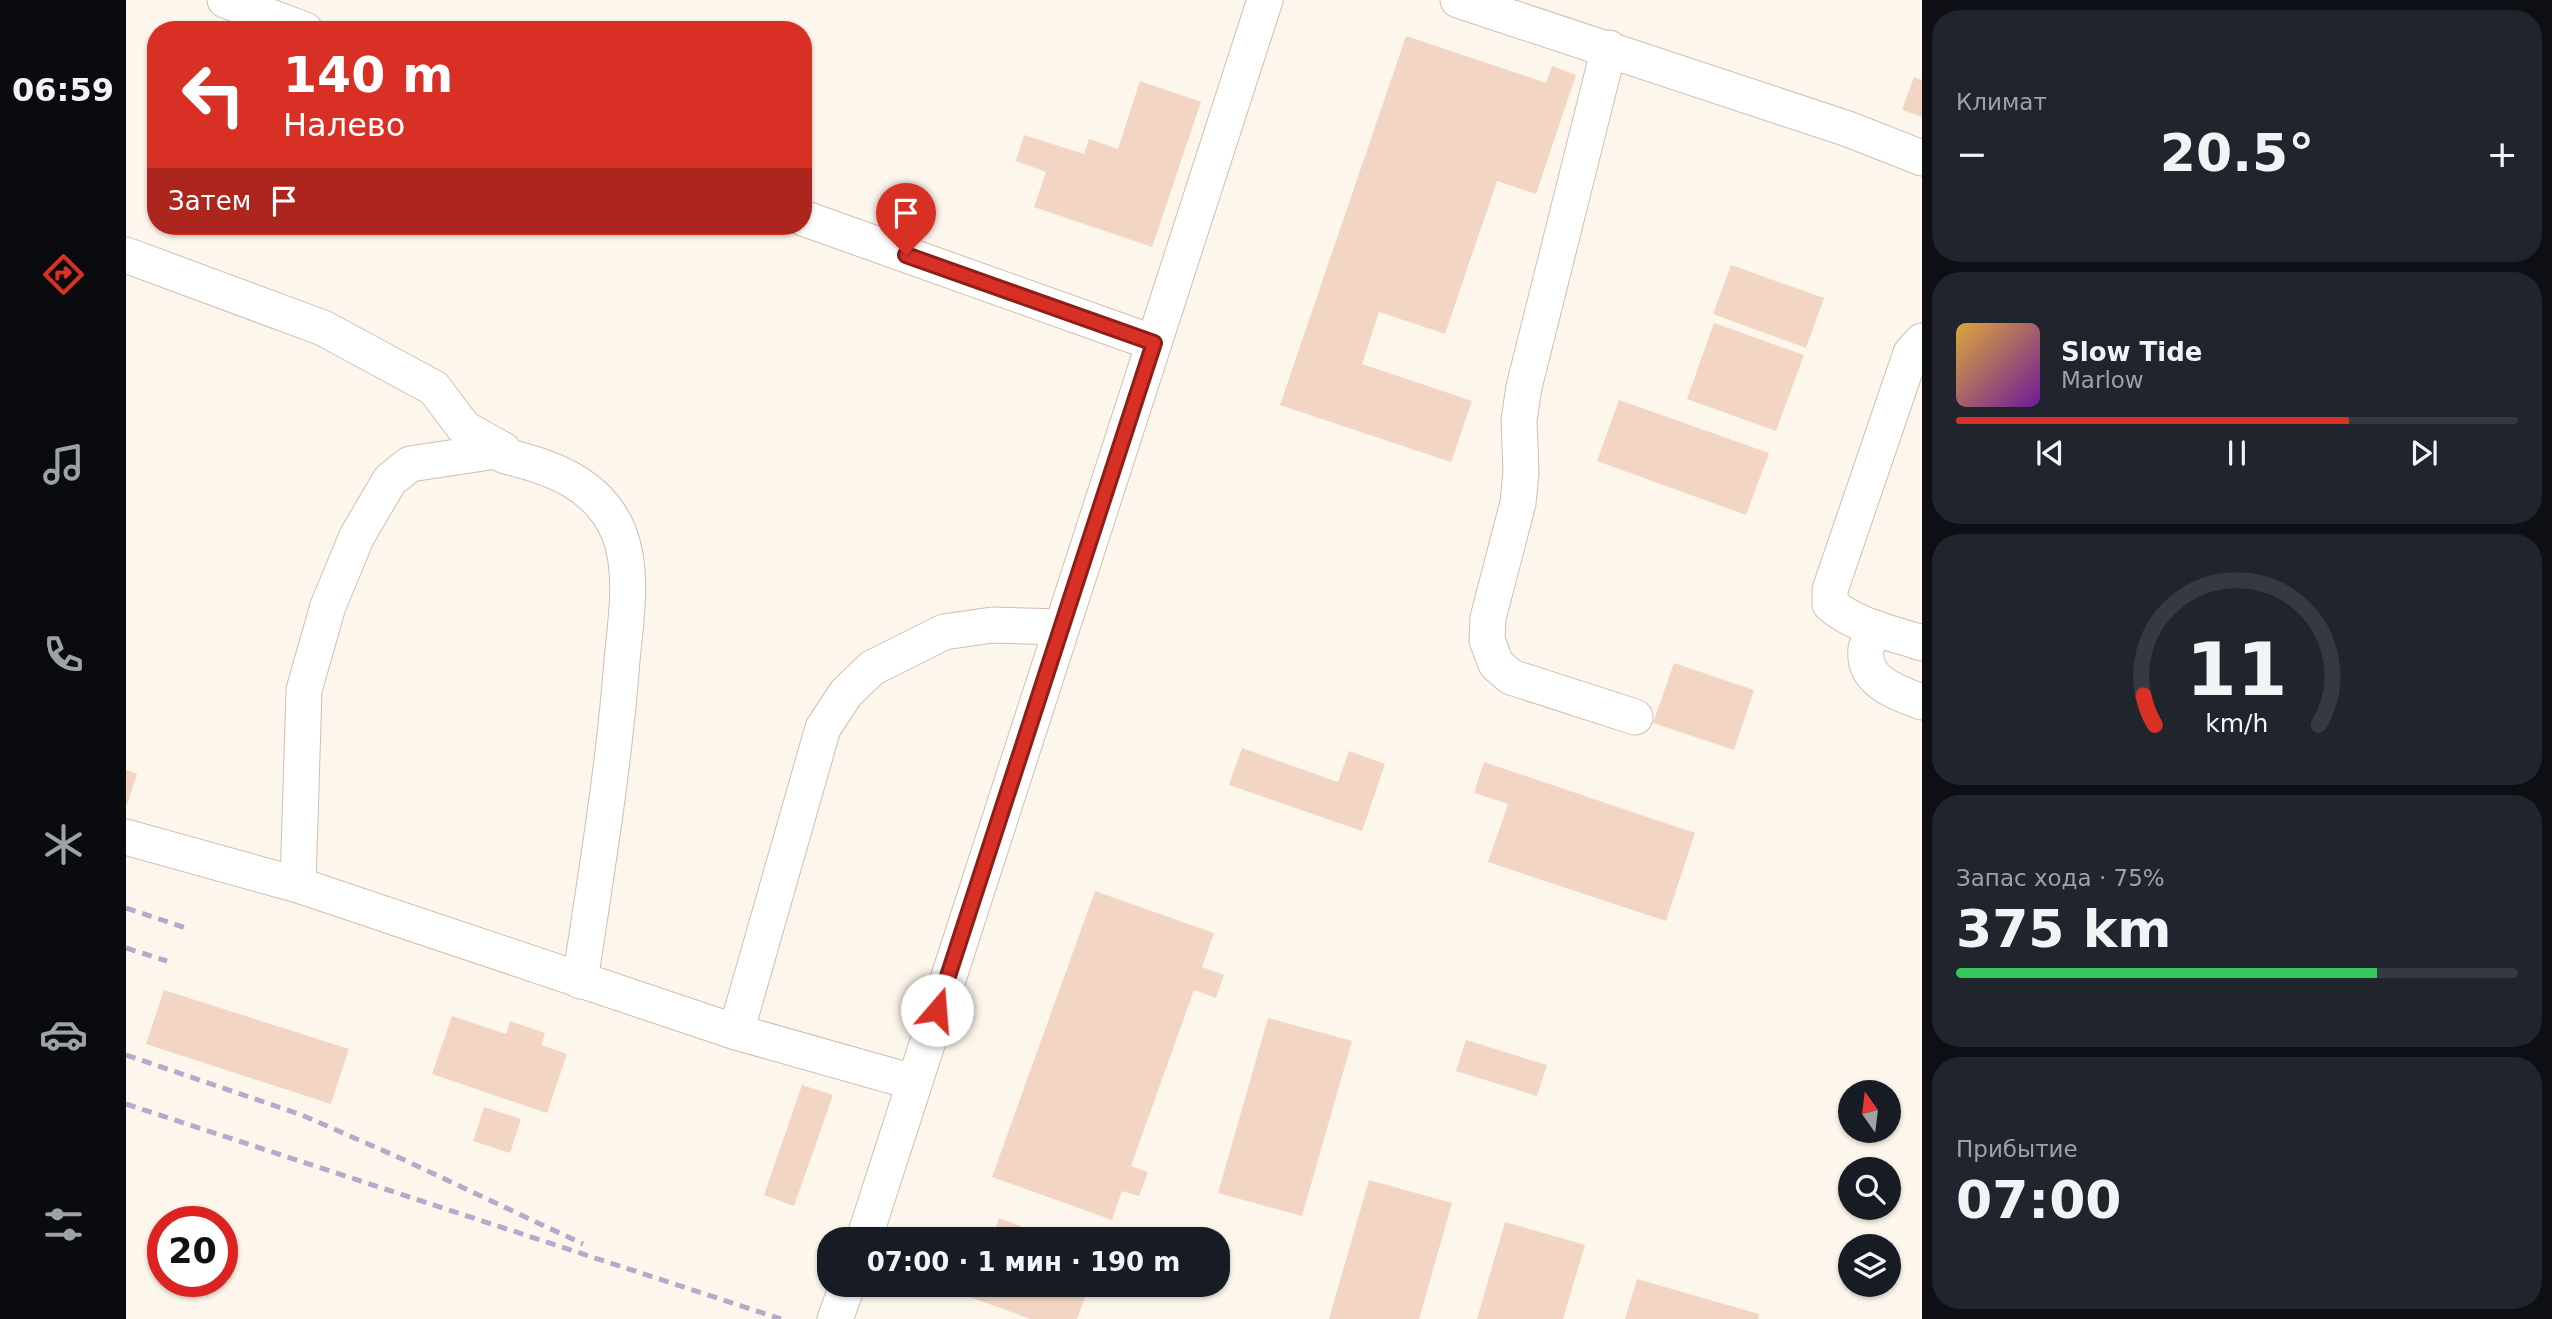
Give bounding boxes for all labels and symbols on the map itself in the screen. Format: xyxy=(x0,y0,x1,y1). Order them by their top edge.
pin xyxy=(876,183,936,255)
position arrow xyxy=(900,973,974,1047)
north arrow xyxy=(1838,1080,1900,1143)
speed limit sign: 20 xyxy=(147,1206,238,1297)

